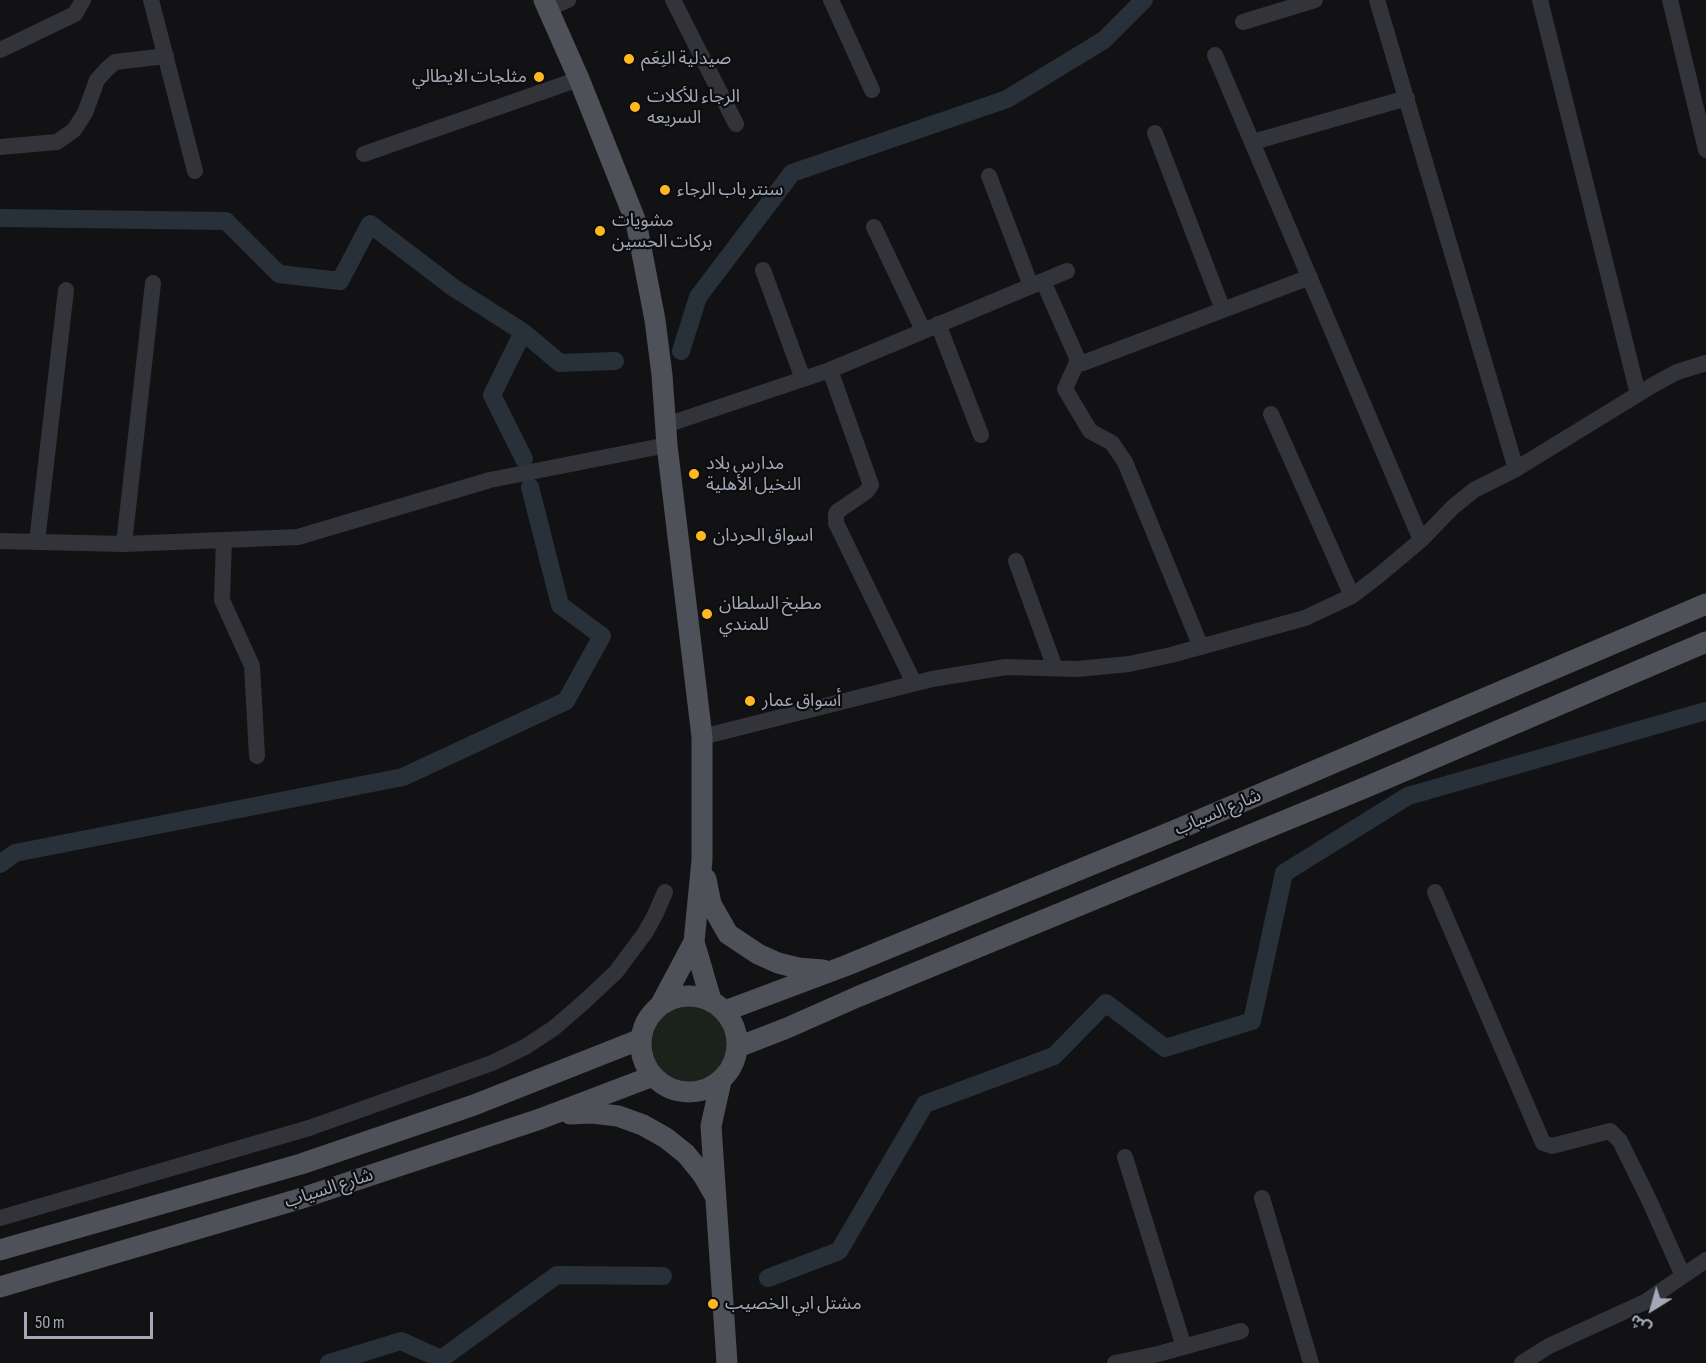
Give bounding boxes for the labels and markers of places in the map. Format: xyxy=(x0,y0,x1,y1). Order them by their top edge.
place label: صيدلية النِعَم xyxy=(641,48,731,70)
marker: صيدلية النِعَم xyxy=(622,52,636,66)
place label: مثلجات الايطالي xyxy=(412,66,527,88)
marker: مثلجات الايطالي xyxy=(532,70,546,84)
place label: الرجاء للأكلات السريعه xyxy=(647,86,740,128)
marker: الرجاء للأكلات السريعه xyxy=(628,100,642,114)
place label: سنتر باب الرجاء xyxy=(677,179,783,201)
marker: سنتر باب الرجاء xyxy=(658,183,672,197)
place label: مشويات بركات الحسين xyxy=(612,210,712,252)
marker: مشويات بركات الحسين xyxy=(593,224,607,238)
place label: مدارس بلاد النخيل الأهلية xyxy=(706,453,801,496)
marker: مدارس بلاد النخيل الأهلية xyxy=(687,467,701,481)
place label: اسواق الحردان xyxy=(713,525,813,547)
marker: اسواق الحردان xyxy=(694,529,708,543)
place label: مطبخ السلطان للمندي xyxy=(719,593,822,636)
marker: مطبخ السلطان للمندي xyxy=(700,607,714,621)
place label: أسواق عمار xyxy=(762,690,841,712)
marker: أسواق عمار xyxy=(743,694,757,708)
place label: مشتل ابي الخصيب xyxy=(725,1293,862,1315)
marker: مشتل ابي الخصيب xyxy=(706,1297,720,1311)

